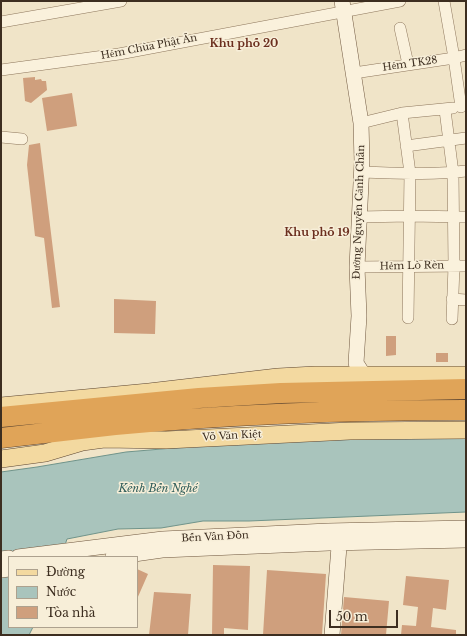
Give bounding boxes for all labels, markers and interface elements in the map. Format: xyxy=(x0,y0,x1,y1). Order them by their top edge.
street label: Hẻm Chùa Phật Ấn xyxy=(100,32,198,62)
district label: Khu phố 20 xyxy=(210,37,278,51)
street label: Hẻm TK28 xyxy=(382,54,438,74)
street label: Đường Nguyễn Cảnh Chân xyxy=(351,144,367,280)
district label: Khu phố 19 xyxy=(284,226,350,240)
street label: Hẻm Lò Rèn xyxy=(380,259,444,273)
street label: Võ Văn Kiệt xyxy=(202,428,262,444)
water label: Kênh Bến Nghé xyxy=(118,482,198,496)
street label: Bến Vân Đồn xyxy=(181,529,249,545)
legend xyxy=(8,556,138,628)
text: Đường xyxy=(46,564,85,579)
text: Nước xyxy=(46,584,76,599)
scale bar xyxy=(331,602,400,628)
text: Tòa nhà xyxy=(46,605,95,620)
text: 50 m xyxy=(336,609,368,624)

